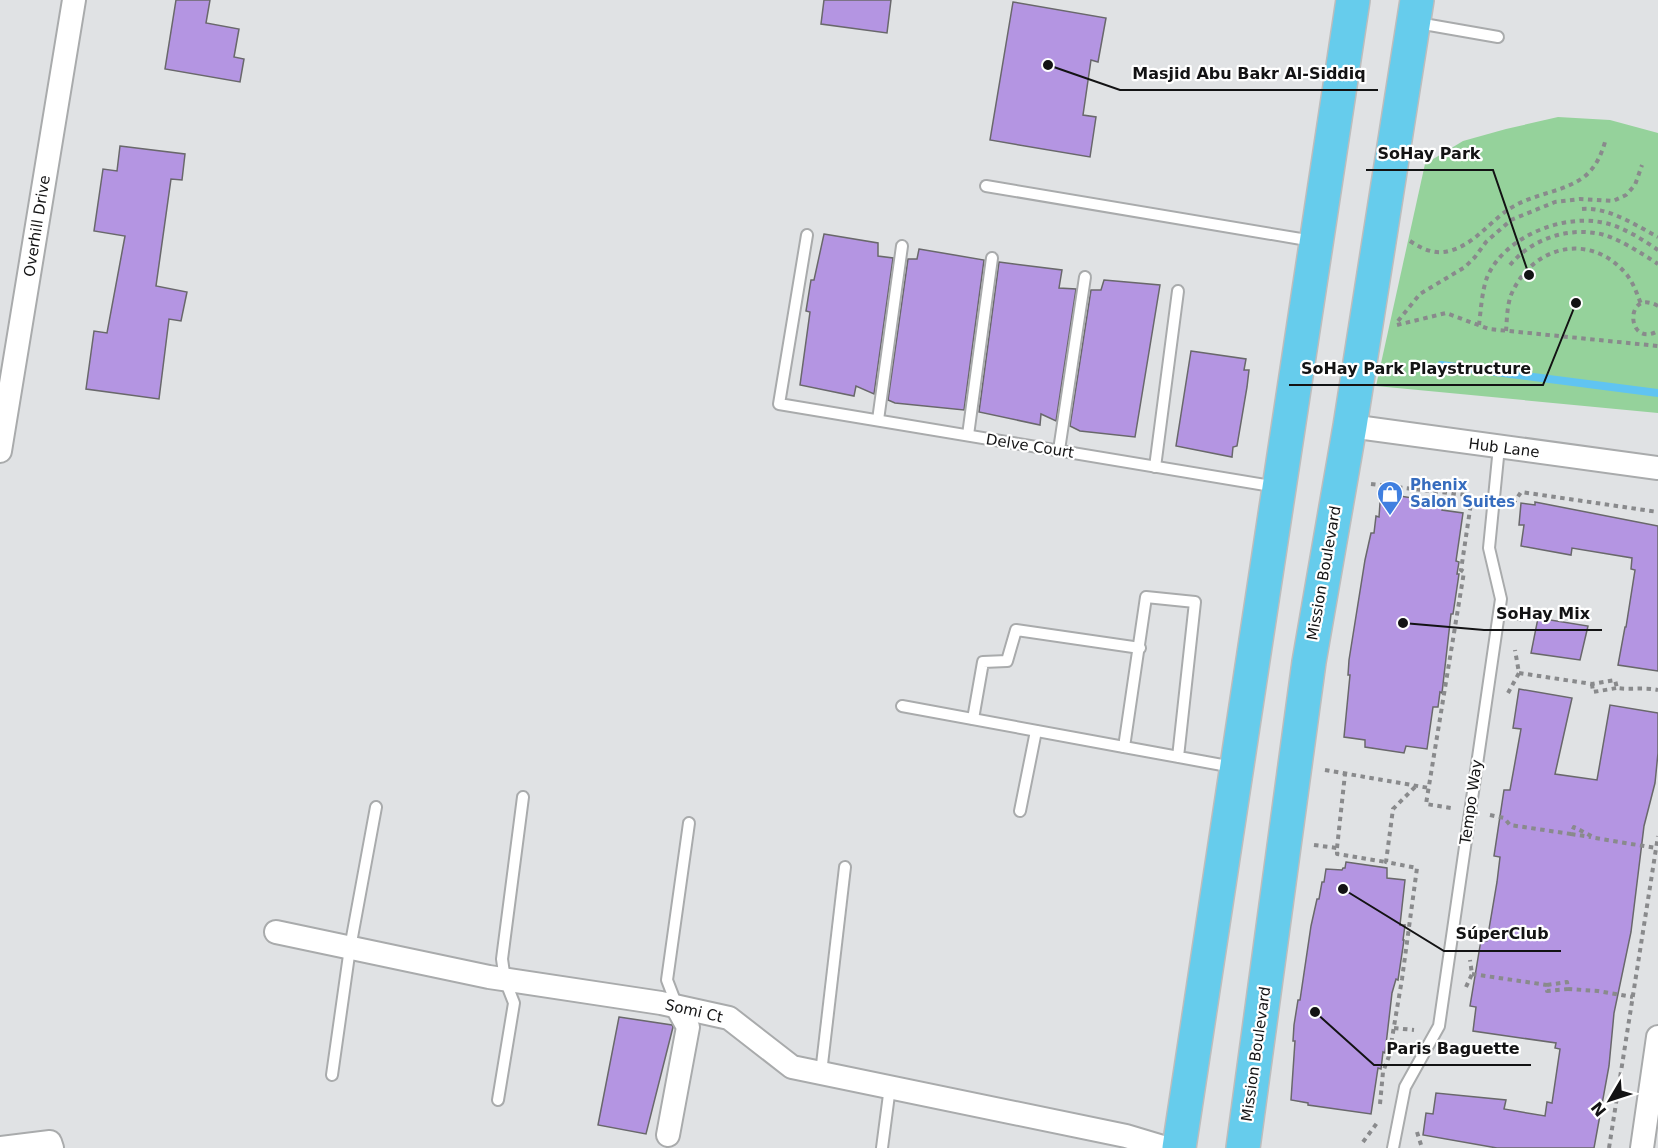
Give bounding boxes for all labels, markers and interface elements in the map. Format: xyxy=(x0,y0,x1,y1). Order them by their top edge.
callout: Masjid Abu Bakr Al-Siddiq xyxy=(1120,56,1378,90)
text: Masjid Abu Bakr Al-Siddiq xyxy=(1132,64,1366,83)
callout: SoHay Park xyxy=(1366,136,1493,170)
text: SoHay Park xyxy=(1378,144,1481,163)
street label: Overhill Drive xyxy=(20,174,54,278)
callout: SoHay Park Playstructure xyxy=(1289,351,1543,385)
text: SoHay Park Playstructure xyxy=(1301,359,1531,378)
street label: Delve Court xyxy=(985,430,1075,462)
street label: Hub Lane xyxy=(1467,435,1541,461)
place label: Phenix Salon Suites xyxy=(1410,476,1515,511)
shop icon: Phenix Salon Suites xyxy=(1375,479,1405,517)
street label: Mission Boulevard xyxy=(1303,504,1345,642)
callout: SoHay Mix xyxy=(1484,596,1602,630)
text: SoHay Mix xyxy=(1496,604,1591,623)
street label: Tempo Way xyxy=(1456,758,1486,847)
callout: SúperClub xyxy=(1444,917,1561,951)
text: SúperClub xyxy=(1455,924,1549,943)
street label: Mission Boulevard xyxy=(1238,985,1274,1123)
street label: Somi Ct xyxy=(663,996,725,1026)
callout: Paris Baguette xyxy=(1374,1031,1531,1065)
text: Paris Baguette xyxy=(1386,1039,1520,1058)
north arrow xyxy=(1580,1070,1640,1130)
text: N xyxy=(1587,1098,1610,1120)

